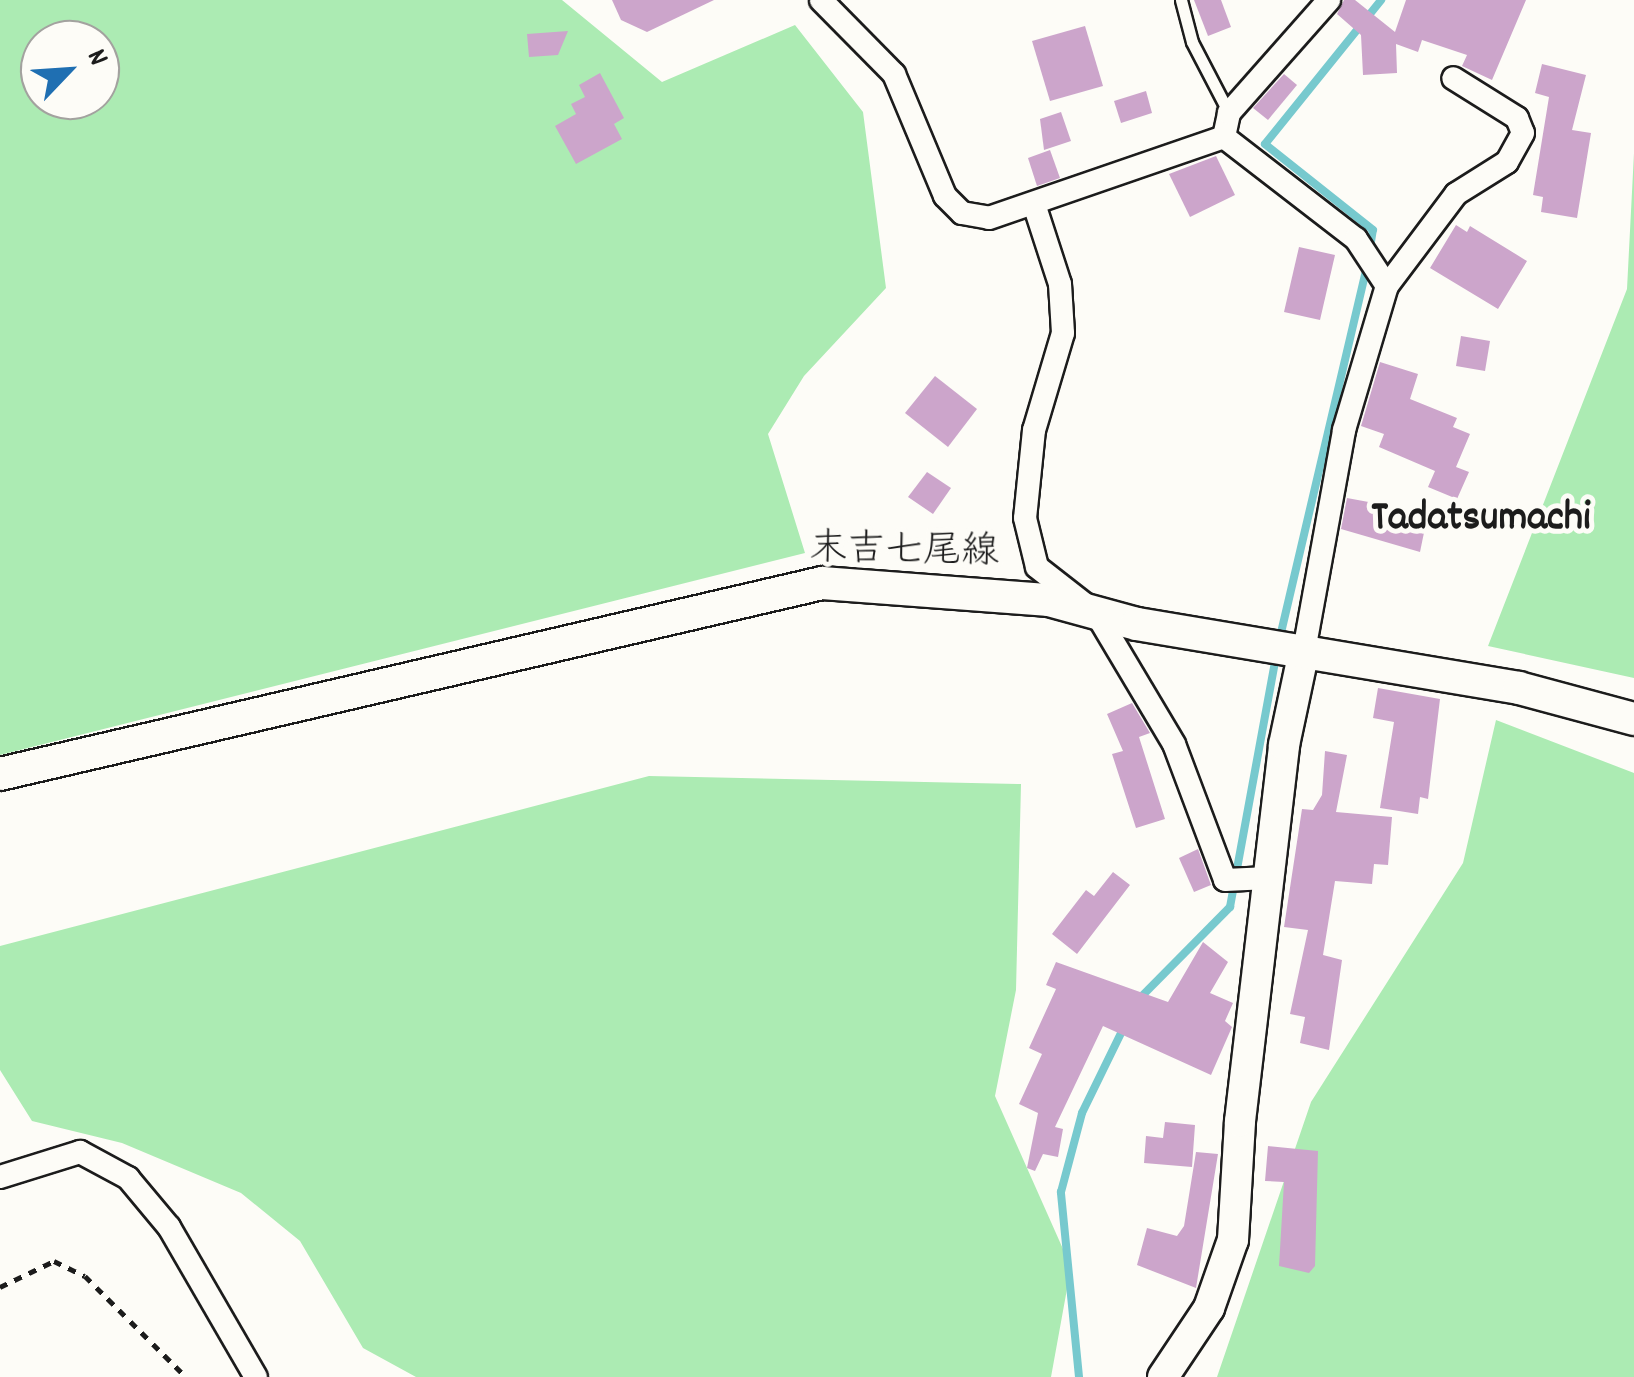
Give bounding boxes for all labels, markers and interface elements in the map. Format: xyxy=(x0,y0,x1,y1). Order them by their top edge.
north arrow xyxy=(20,20,120,120)
text: N xyxy=(74,43,116,73)
district label: Tadatsumachi xyxy=(1371,495,1591,545)
street label: 末吉七尾線 xyxy=(809,529,999,577)

